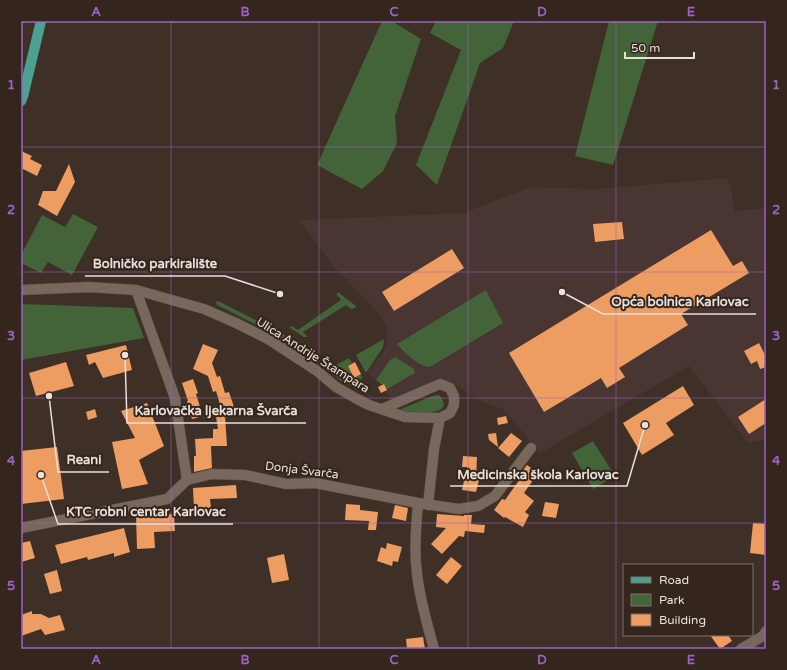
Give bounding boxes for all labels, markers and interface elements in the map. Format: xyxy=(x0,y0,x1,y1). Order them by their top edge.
text: A xyxy=(91,4,101,20)
text: B xyxy=(240,4,250,20)
text: C xyxy=(389,4,399,20)
text: D xyxy=(537,4,547,20)
text: E xyxy=(687,4,695,20)
scale bar xyxy=(625,34,694,60)
text: 50 m xyxy=(631,41,660,55)
text: 1 xyxy=(7,77,15,93)
text: 1 xyxy=(772,77,780,93)
text: 2 xyxy=(7,202,15,218)
text: 2 xyxy=(772,202,780,218)
callout: Bolničko parkiralište xyxy=(85,251,225,276)
text: Bolničko parkiralište xyxy=(93,256,218,272)
callout: Opća bolnica Karlovac xyxy=(603,289,756,314)
text: Opća bolnica Karlovac xyxy=(611,294,749,310)
street label: Ulica Andrije Štampara xyxy=(254,314,372,396)
text: 3 xyxy=(7,328,15,344)
text: 3 xyxy=(772,328,780,344)
callout: Karlovačka ljekarna Švarča xyxy=(127,398,306,423)
text: Karlovačka ljekarna Švarča xyxy=(134,402,298,419)
callout: Reani xyxy=(58,447,109,472)
text: Reani xyxy=(66,452,102,468)
text: 4 xyxy=(7,453,16,469)
text: 4 xyxy=(772,453,781,469)
street label: Donja Švarča xyxy=(264,459,340,481)
callout: Medicinska škola Karlovac xyxy=(450,461,627,486)
text: Medicinska škola Karlovac xyxy=(457,467,619,483)
callout: KTC robni centar Karlovac xyxy=(58,499,233,524)
text: KTC robni centar Karlovac xyxy=(66,504,226,520)
legend xyxy=(623,564,753,636)
text: Road xyxy=(659,573,689,587)
text: 5 xyxy=(7,578,15,594)
text: 5 xyxy=(772,578,780,594)
text: Park xyxy=(659,593,685,607)
text: Building xyxy=(659,613,706,627)
text: A xyxy=(91,652,101,668)
text: B xyxy=(240,652,250,668)
text: C xyxy=(389,652,399,668)
text: D xyxy=(537,652,547,668)
text: E xyxy=(687,652,695,668)

